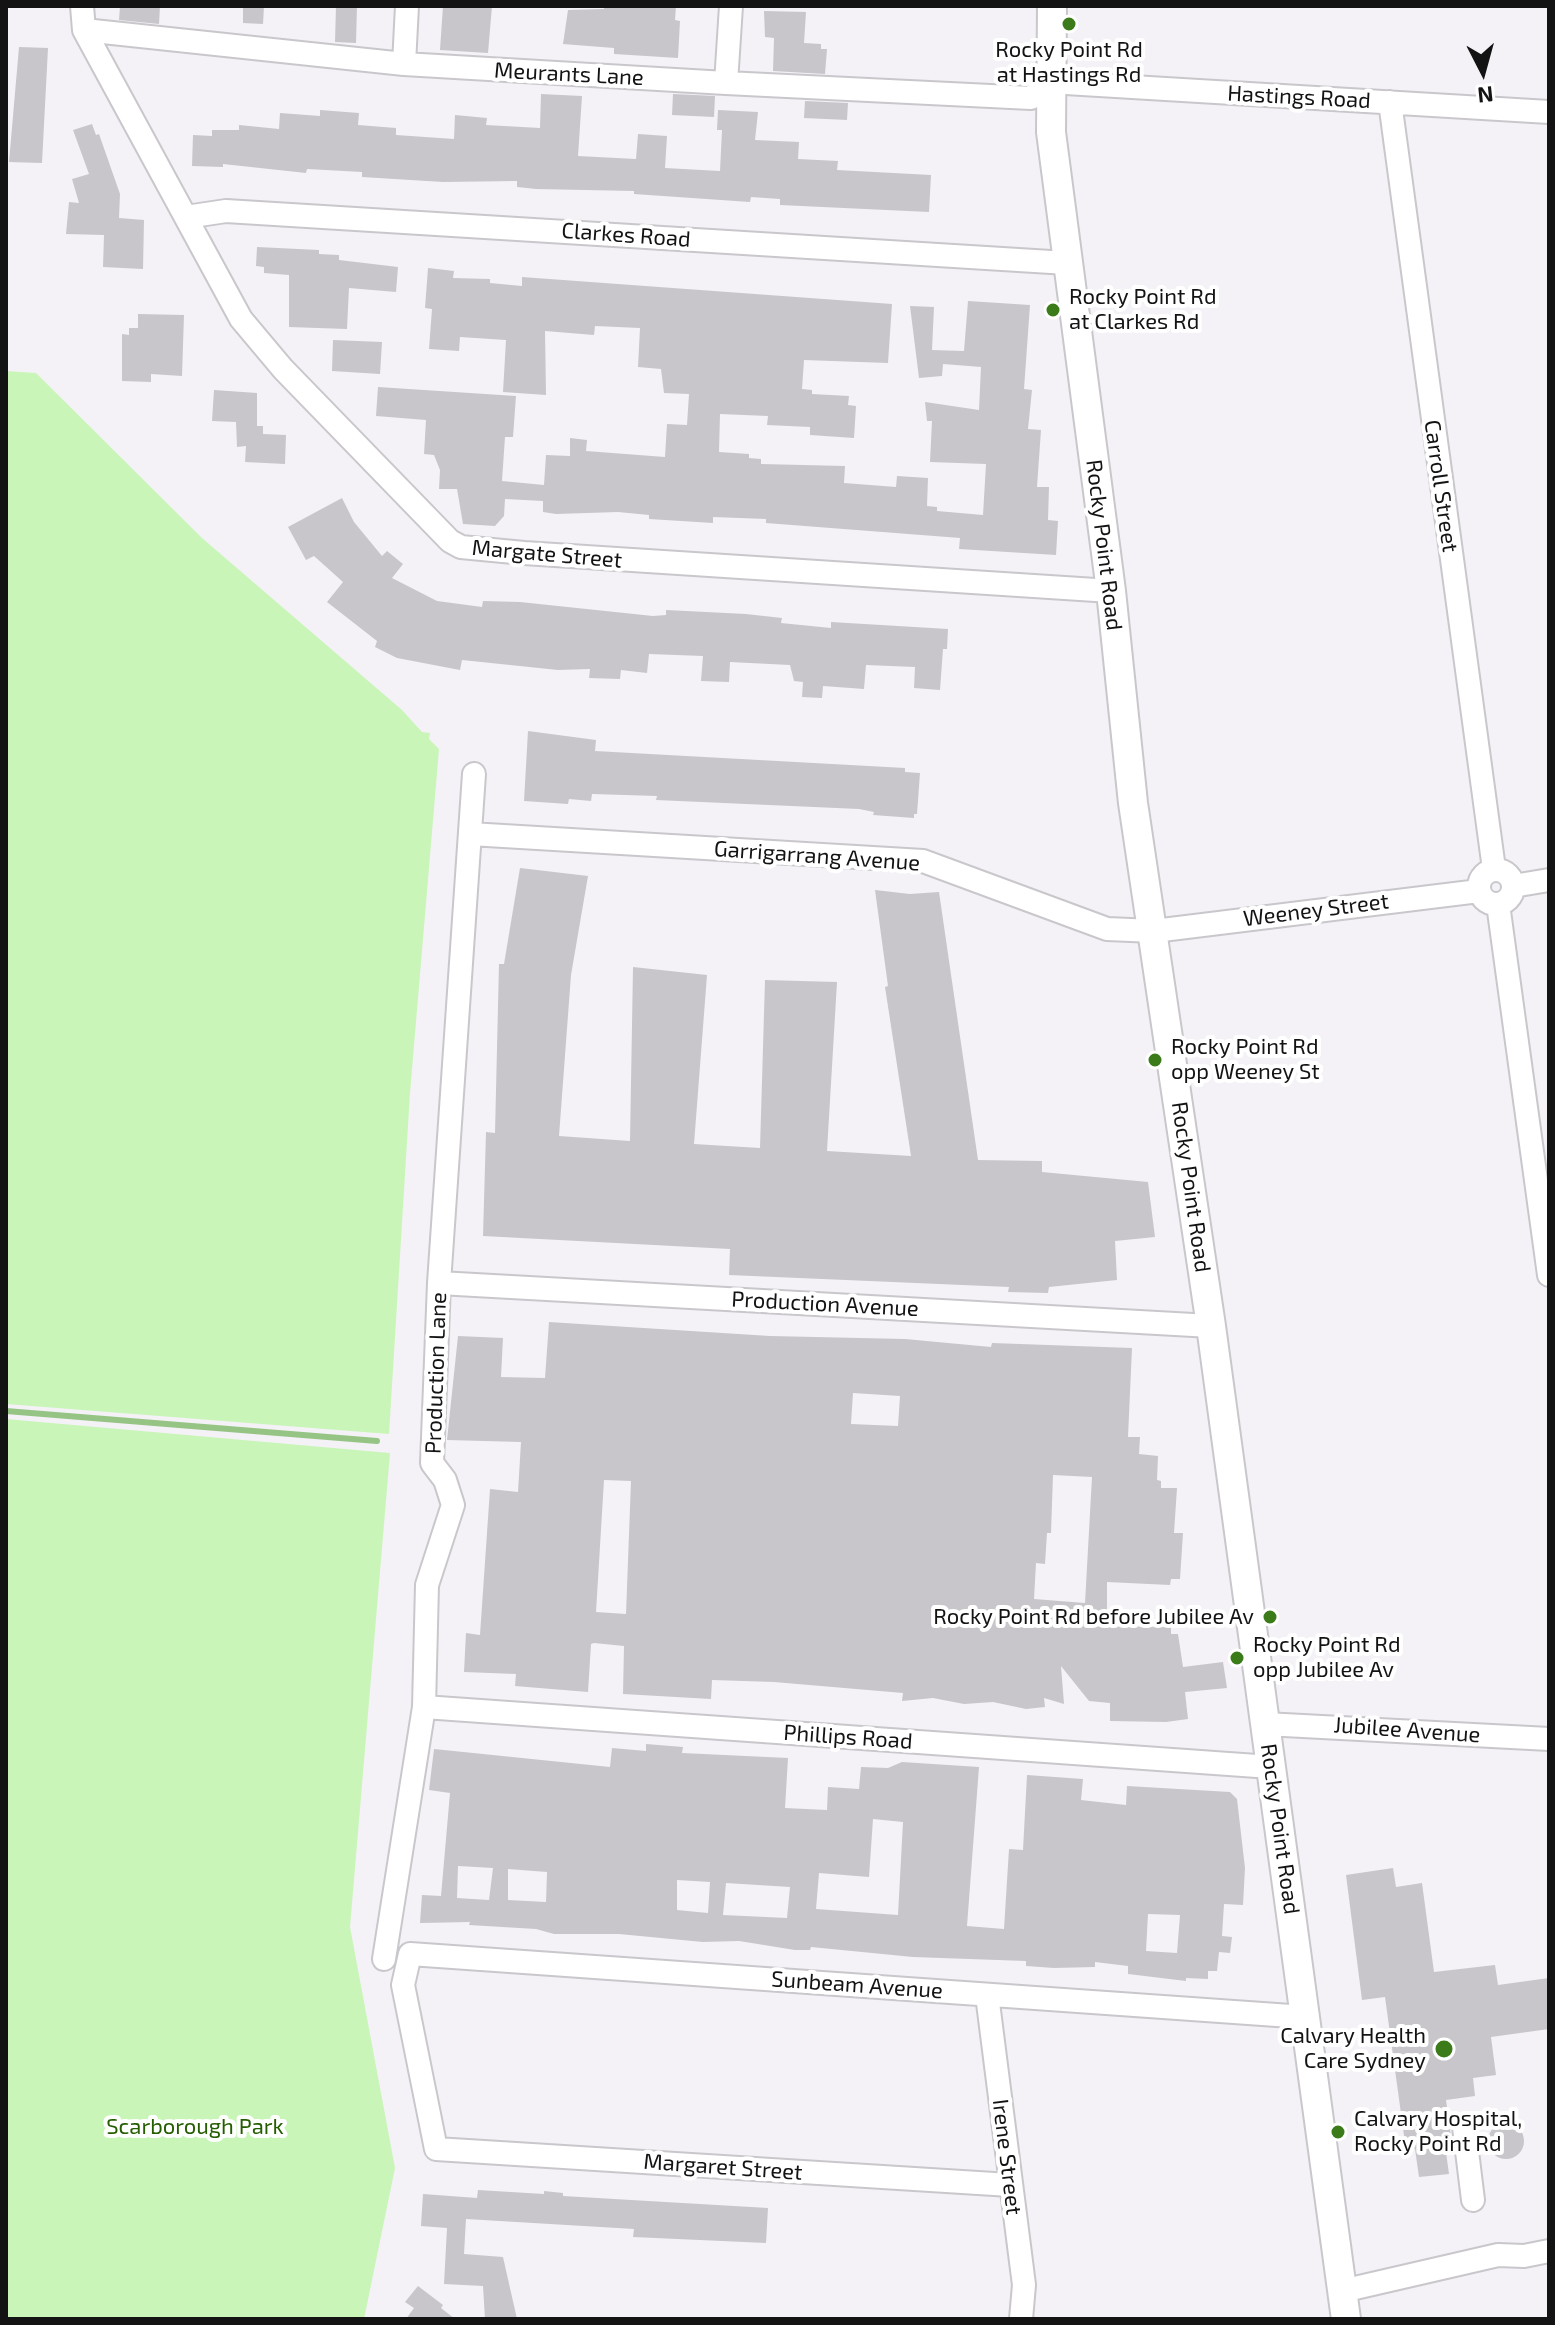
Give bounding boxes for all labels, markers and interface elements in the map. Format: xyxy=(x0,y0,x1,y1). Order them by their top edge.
marker: Rocky Point Rd at Hastings Rd xyxy=(1060,15,1078,33)
north arrow xyxy=(1443,32,1523,112)
place label: Rocky Point Rd at Hastings Rd xyxy=(995,37,1143,88)
street label: Meurants Lane xyxy=(494,57,644,91)
street label: Hastings Road xyxy=(1227,80,1371,114)
text: N xyxy=(1476,82,1495,110)
street label: Clarkes Road xyxy=(561,217,691,253)
place label: Rocky Point Rd at Clarkes Rd xyxy=(1069,284,1217,336)
marker: Rocky Point Rd at Clarkes Rd xyxy=(1044,301,1062,319)
street label: Carroll Street xyxy=(1419,418,1463,554)
street label: Rocky Point Road xyxy=(1080,458,1128,632)
street label: Margate Street xyxy=(471,534,623,574)
street label: Garrigarrang Avenue xyxy=(713,836,921,876)
street label: Weeney Street xyxy=(1242,888,1390,932)
place label: Rocky Point Rd opp Weeney St xyxy=(1171,1034,1320,1086)
marker: Rocky Point Rd opp Weeney St xyxy=(1146,1051,1164,1069)
street label: Rocky Point Road xyxy=(1166,1100,1216,1274)
street label: Production Avenue xyxy=(731,1286,919,1322)
street label: Production Lane xyxy=(420,1292,452,1454)
place label: Rocky Point Rd before Jubilee Av xyxy=(933,1604,1254,1630)
marker: Rocky Point Rd before Jubilee Av xyxy=(1261,1608,1279,1626)
place label: Rocky Point Rd opp Jubilee Av xyxy=(1253,1632,1401,1684)
marker: Rocky Point Rd opp Jubilee Av xyxy=(1228,1649,1246,1667)
street label: Jubilee Avenue xyxy=(1333,1712,1481,1748)
street label: Phillips Road xyxy=(783,1719,913,1755)
street label: Rocky Point Road xyxy=(1255,1742,1305,1916)
street label: Sunbeam Avenue xyxy=(770,1966,944,2004)
place label: Calvary Health Care Sydney xyxy=(1280,2023,1426,2074)
marker: Calvary Health Care Sydney xyxy=(1433,2038,1455,2060)
street label: Irene Street xyxy=(987,2097,1027,2217)
place label: Calvary Hospital, Rocky Point Rd xyxy=(1354,2106,1522,2158)
park label: Scarborough Park xyxy=(106,2114,284,2140)
marker: Calvary Hospital, Rocky Point Rd xyxy=(1329,2123,1347,2141)
street label: Margaret Street xyxy=(643,2148,803,2186)

